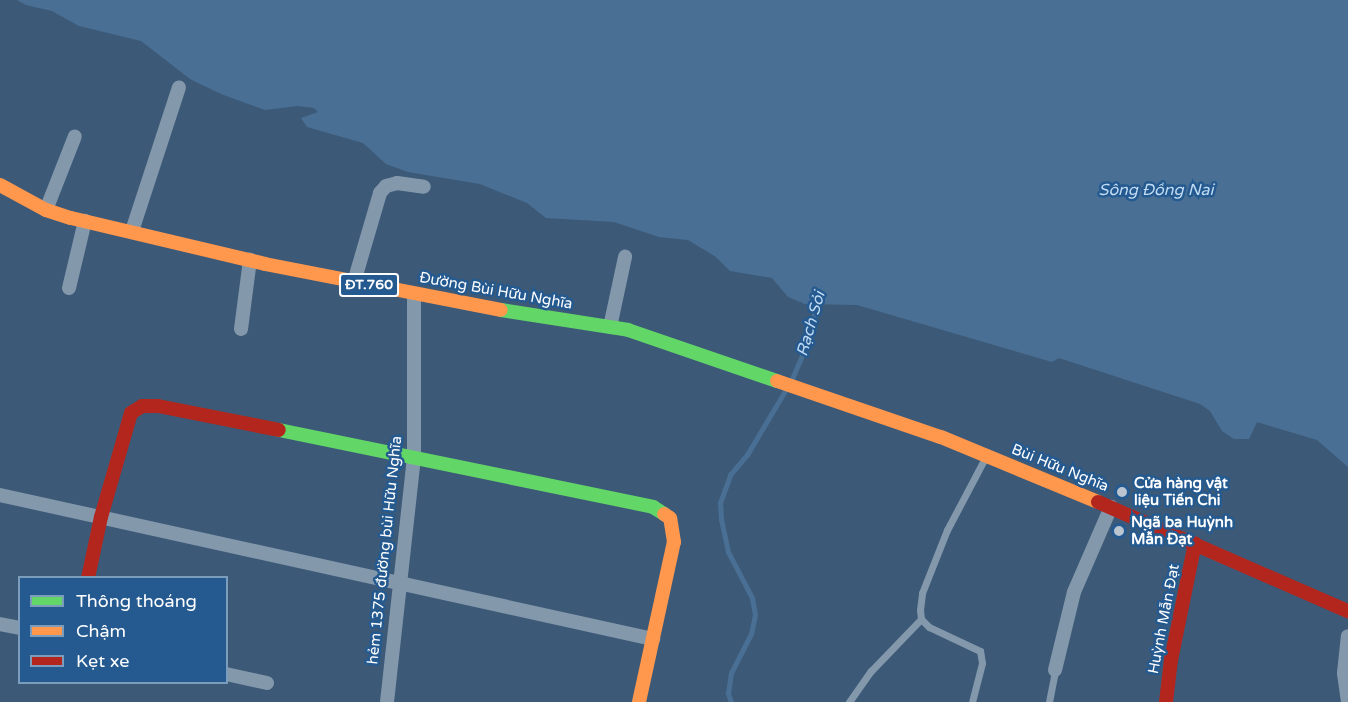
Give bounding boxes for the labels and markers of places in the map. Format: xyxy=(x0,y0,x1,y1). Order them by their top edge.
place label: Cửa hàng vật liệu Tiến Chi xyxy=(1134,474,1228,509)
marker: Cửa hàng vật liệu Tiến Chi xyxy=(1115,485,1129,499)
place label: Ngã ba Huỳnh Mẫn Đạt xyxy=(1131,513,1233,548)
marker: Ngã ba Huỳnh Mẫn Đạt xyxy=(1112,524,1126,538)

